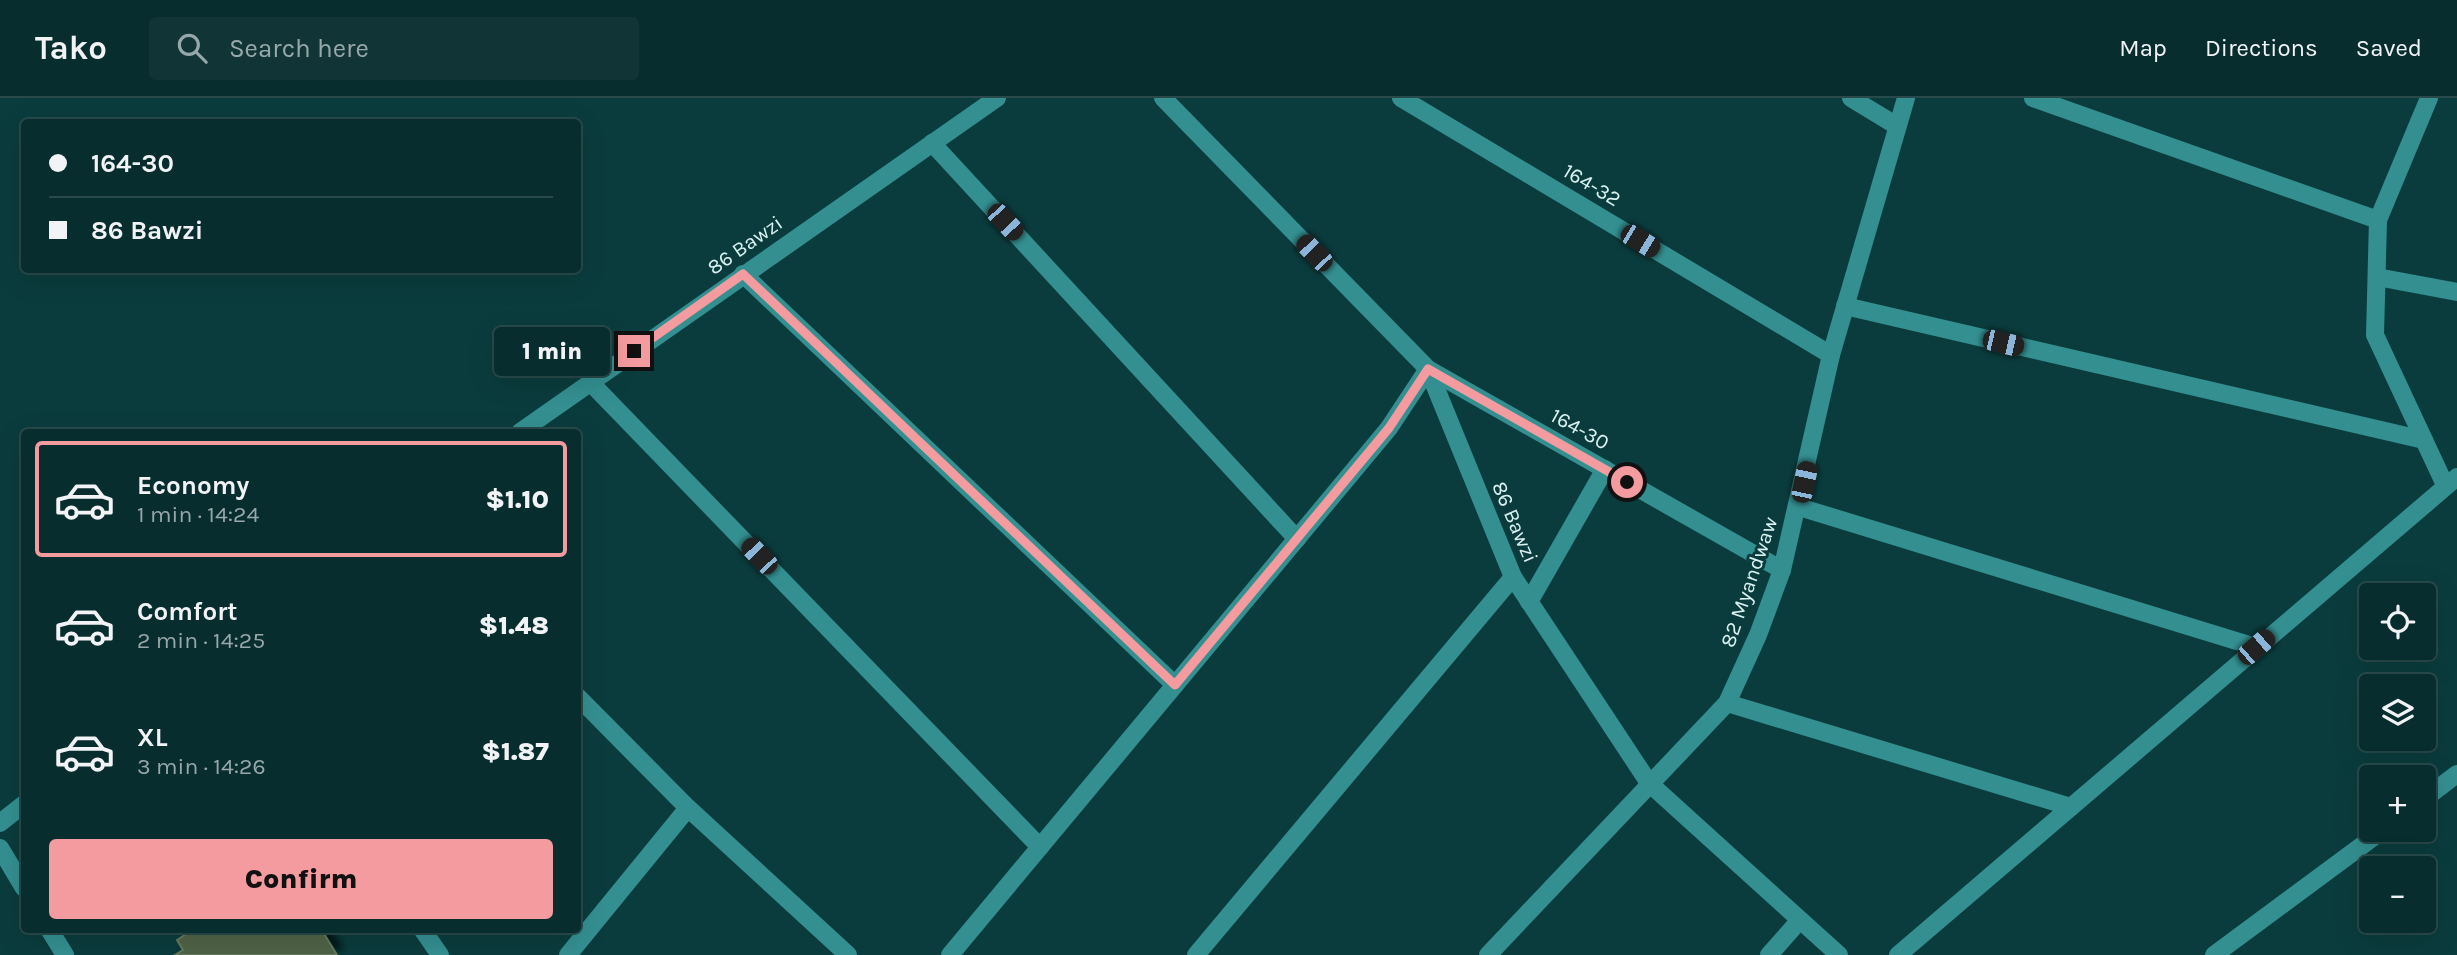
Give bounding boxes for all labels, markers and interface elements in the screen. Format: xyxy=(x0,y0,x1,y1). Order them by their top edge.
search box xyxy=(149,17,639,80)
text: Tako xyxy=(35,29,107,67)
icon: search xyxy=(173,29,211,67)
text: Search here xyxy=(229,33,369,64)
text: Map xyxy=(2119,34,2167,62)
text: Directions xyxy=(2205,34,2318,62)
text: Saved xyxy=(2356,34,2422,62)
text: 164-30 xyxy=(91,148,174,179)
street label: 164-32 xyxy=(1559,159,1625,211)
car xyxy=(983,199,1028,245)
street label: 86 Bawzi xyxy=(703,211,787,279)
text: 86 Bawzi xyxy=(91,215,203,246)
car xyxy=(1617,221,1664,261)
car xyxy=(1292,231,1337,275)
callout: 1 min xyxy=(494,327,610,376)
car xyxy=(1981,328,2026,358)
route end xyxy=(618,335,650,367)
text: 1 min xyxy=(522,338,582,365)
street label: 164-30 xyxy=(1547,403,1613,455)
car xyxy=(1790,459,1819,505)
route start xyxy=(1611,466,1643,498)
icon: car xyxy=(53,468,116,531)
text: Economy xyxy=(137,470,249,501)
street label: 86 Bawzi xyxy=(1487,478,1543,566)
text: $1.10 xyxy=(485,484,549,515)
text: 1 min · 14:24 xyxy=(137,501,259,528)
street label: 82 Myandwaw xyxy=(1715,514,1783,650)
car xyxy=(737,534,782,578)
map controls xyxy=(2359,583,2436,933)
button: locate xyxy=(2359,583,2436,660)
icon: car xyxy=(53,594,116,657)
text: Comfort xyxy=(137,596,238,627)
text: $1.48 xyxy=(479,610,549,641)
car xyxy=(2234,625,2279,669)
text: 2 min · 14:25 xyxy=(137,627,265,654)
button: layers xyxy=(2359,674,2436,751)
icon: car xyxy=(53,720,116,783)
text: XL xyxy=(137,722,168,753)
text: $1.87 xyxy=(482,736,549,767)
text: 3 min · 14:26 xyxy=(137,753,266,780)
button: + xyxy=(2359,765,2436,842)
button: Confirm xyxy=(49,839,553,919)
button: − xyxy=(2359,856,2436,933)

